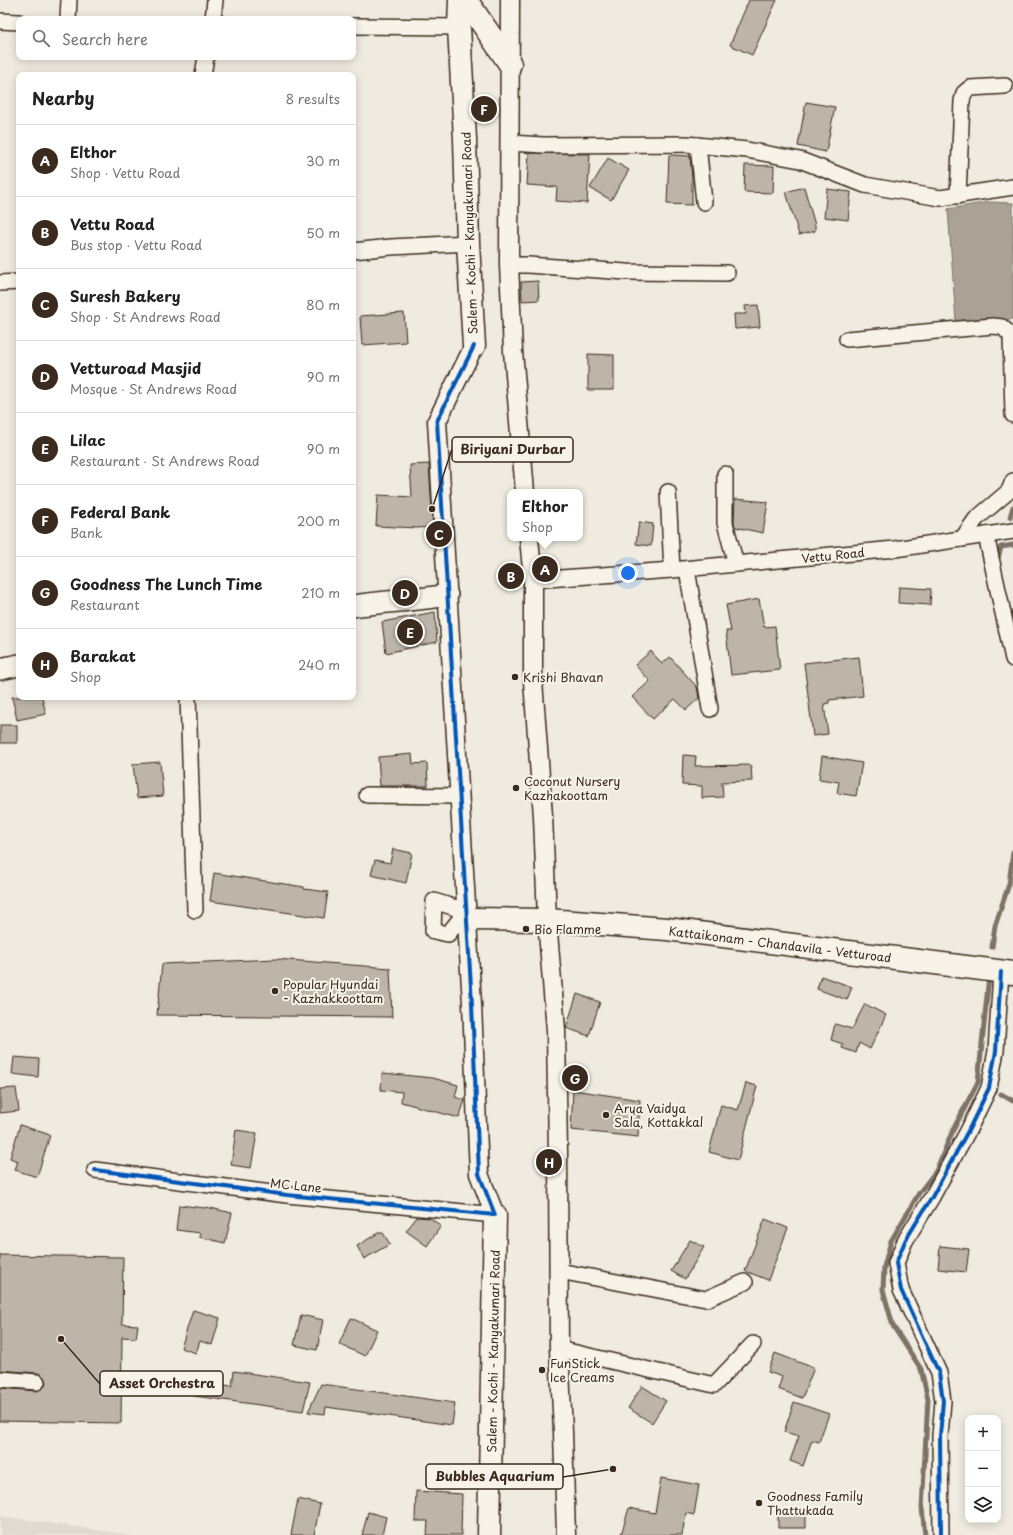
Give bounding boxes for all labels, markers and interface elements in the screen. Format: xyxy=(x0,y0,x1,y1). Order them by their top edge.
search box xyxy=(16,16,356,60)
icon: search xyxy=(30,27,52,49)
text: Search here xyxy=(62,27,148,50)
text: Nearby xyxy=(32,85,94,111)
text: 8 results xyxy=(286,89,340,108)
pin: F xyxy=(471,94,497,124)
street label: Salem - Kochi - Kanyakumari Road xyxy=(456,131,482,335)
text: Elthor xyxy=(70,140,117,163)
text: A xyxy=(40,151,50,170)
text: 30 m xyxy=(306,151,340,170)
text: Shop · Vettu Road xyxy=(70,163,180,182)
text: Vettu Road xyxy=(70,212,155,235)
text: B xyxy=(41,223,49,242)
text: 50 m xyxy=(306,223,340,242)
text: Bus stop · Vettu Road xyxy=(70,235,202,254)
text: Suresh Bakery xyxy=(70,284,181,307)
text: C xyxy=(40,295,50,314)
text: 80 m xyxy=(306,295,340,314)
text: Shop · St Andrews Road xyxy=(70,307,221,326)
text: Vetturoad Masjid xyxy=(70,356,201,379)
text: D xyxy=(40,367,50,386)
text: 90 m xyxy=(307,367,340,386)
text: Mosque · St Andrews Road xyxy=(70,379,237,398)
text: Lilac xyxy=(70,428,106,451)
callout: Biriyani Durbar xyxy=(452,437,573,462)
text: E xyxy=(41,439,49,458)
text: 90 m xyxy=(307,439,340,458)
text: Biriyani Durbar xyxy=(460,439,566,458)
text: Restaurant · St Andrews Road xyxy=(70,451,260,470)
popup xyxy=(507,489,583,541)
text: Elthor xyxy=(522,494,568,517)
text: Federal Bank xyxy=(70,500,170,523)
text: F xyxy=(41,511,49,530)
text: 200 m xyxy=(297,511,340,530)
text: Shop xyxy=(522,517,553,536)
pin: C xyxy=(426,519,452,549)
text: Bank xyxy=(70,523,103,542)
street label: Vettu Road xyxy=(801,543,865,567)
pin: A xyxy=(532,554,558,584)
pin: B xyxy=(498,561,524,591)
your location xyxy=(618,563,638,583)
text: Goodness The Lunch Time xyxy=(70,572,262,595)
pin: D xyxy=(392,578,418,608)
text: G xyxy=(40,583,50,602)
text: 210 m xyxy=(301,583,340,602)
text: Restaurant xyxy=(70,595,140,614)
pin: E xyxy=(397,617,423,647)
text: Barakat xyxy=(70,644,136,667)
text: H xyxy=(40,655,50,674)
text: 240 m xyxy=(298,655,340,674)
text: Shop xyxy=(70,667,101,686)
place label: Krishi Bhavan xyxy=(523,668,604,686)
marker: Krishi Bhavan xyxy=(510,672,520,682)
place label: Coconut Nursery Kazhakoottam xyxy=(524,772,620,804)
marker: Coconut Nursery Kazhakoottam xyxy=(511,783,521,793)
place label: Bio Flamme xyxy=(534,920,601,938)
street label: Kattaikonam - Chandavila - Vetturoad xyxy=(668,921,892,967)
marker: Bio Flamme xyxy=(521,924,531,934)
place label: Popular Hyundai - Kazhakkoottam xyxy=(283,975,383,1007)
marker: Popular Hyundai - Kazhakkoottam xyxy=(270,986,280,996)
pin: G xyxy=(562,1063,588,1093)
place label: Arya Vaidya Sala, Kottakkal xyxy=(614,1099,703,1131)
marker: Arya Vaidya Sala, Kottakkal xyxy=(601,1110,611,1120)
pin: H xyxy=(536,1147,562,1177)
street label: MC Lane xyxy=(269,1173,323,1197)
street label: Salem - Kochi - Kanyakumari Road xyxy=(482,1250,504,1452)
place label: FunStick Ice Creams xyxy=(550,1354,615,1386)
marker: FunStick Ice Creams xyxy=(537,1365,547,1375)
callout: Asset Orchestra xyxy=(100,1371,223,1396)
text: Asset Orchestra xyxy=(108,1373,215,1392)
map controls xyxy=(965,1415,1001,1523)
button: + xyxy=(965,1415,1001,1451)
button: − xyxy=(965,1451,1001,1487)
callout: Bubbles Aquarium xyxy=(426,1464,563,1489)
text: Bubbles Aquarium xyxy=(435,1466,555,1485)
place label: Goodness Family Thattukada xyxy=(767,1487,863,1519)
button: layers xyxy=(965,1487,1001,1523)
marker: Goodness Family Thattukada xyxy=(754,1498,764,1508)

